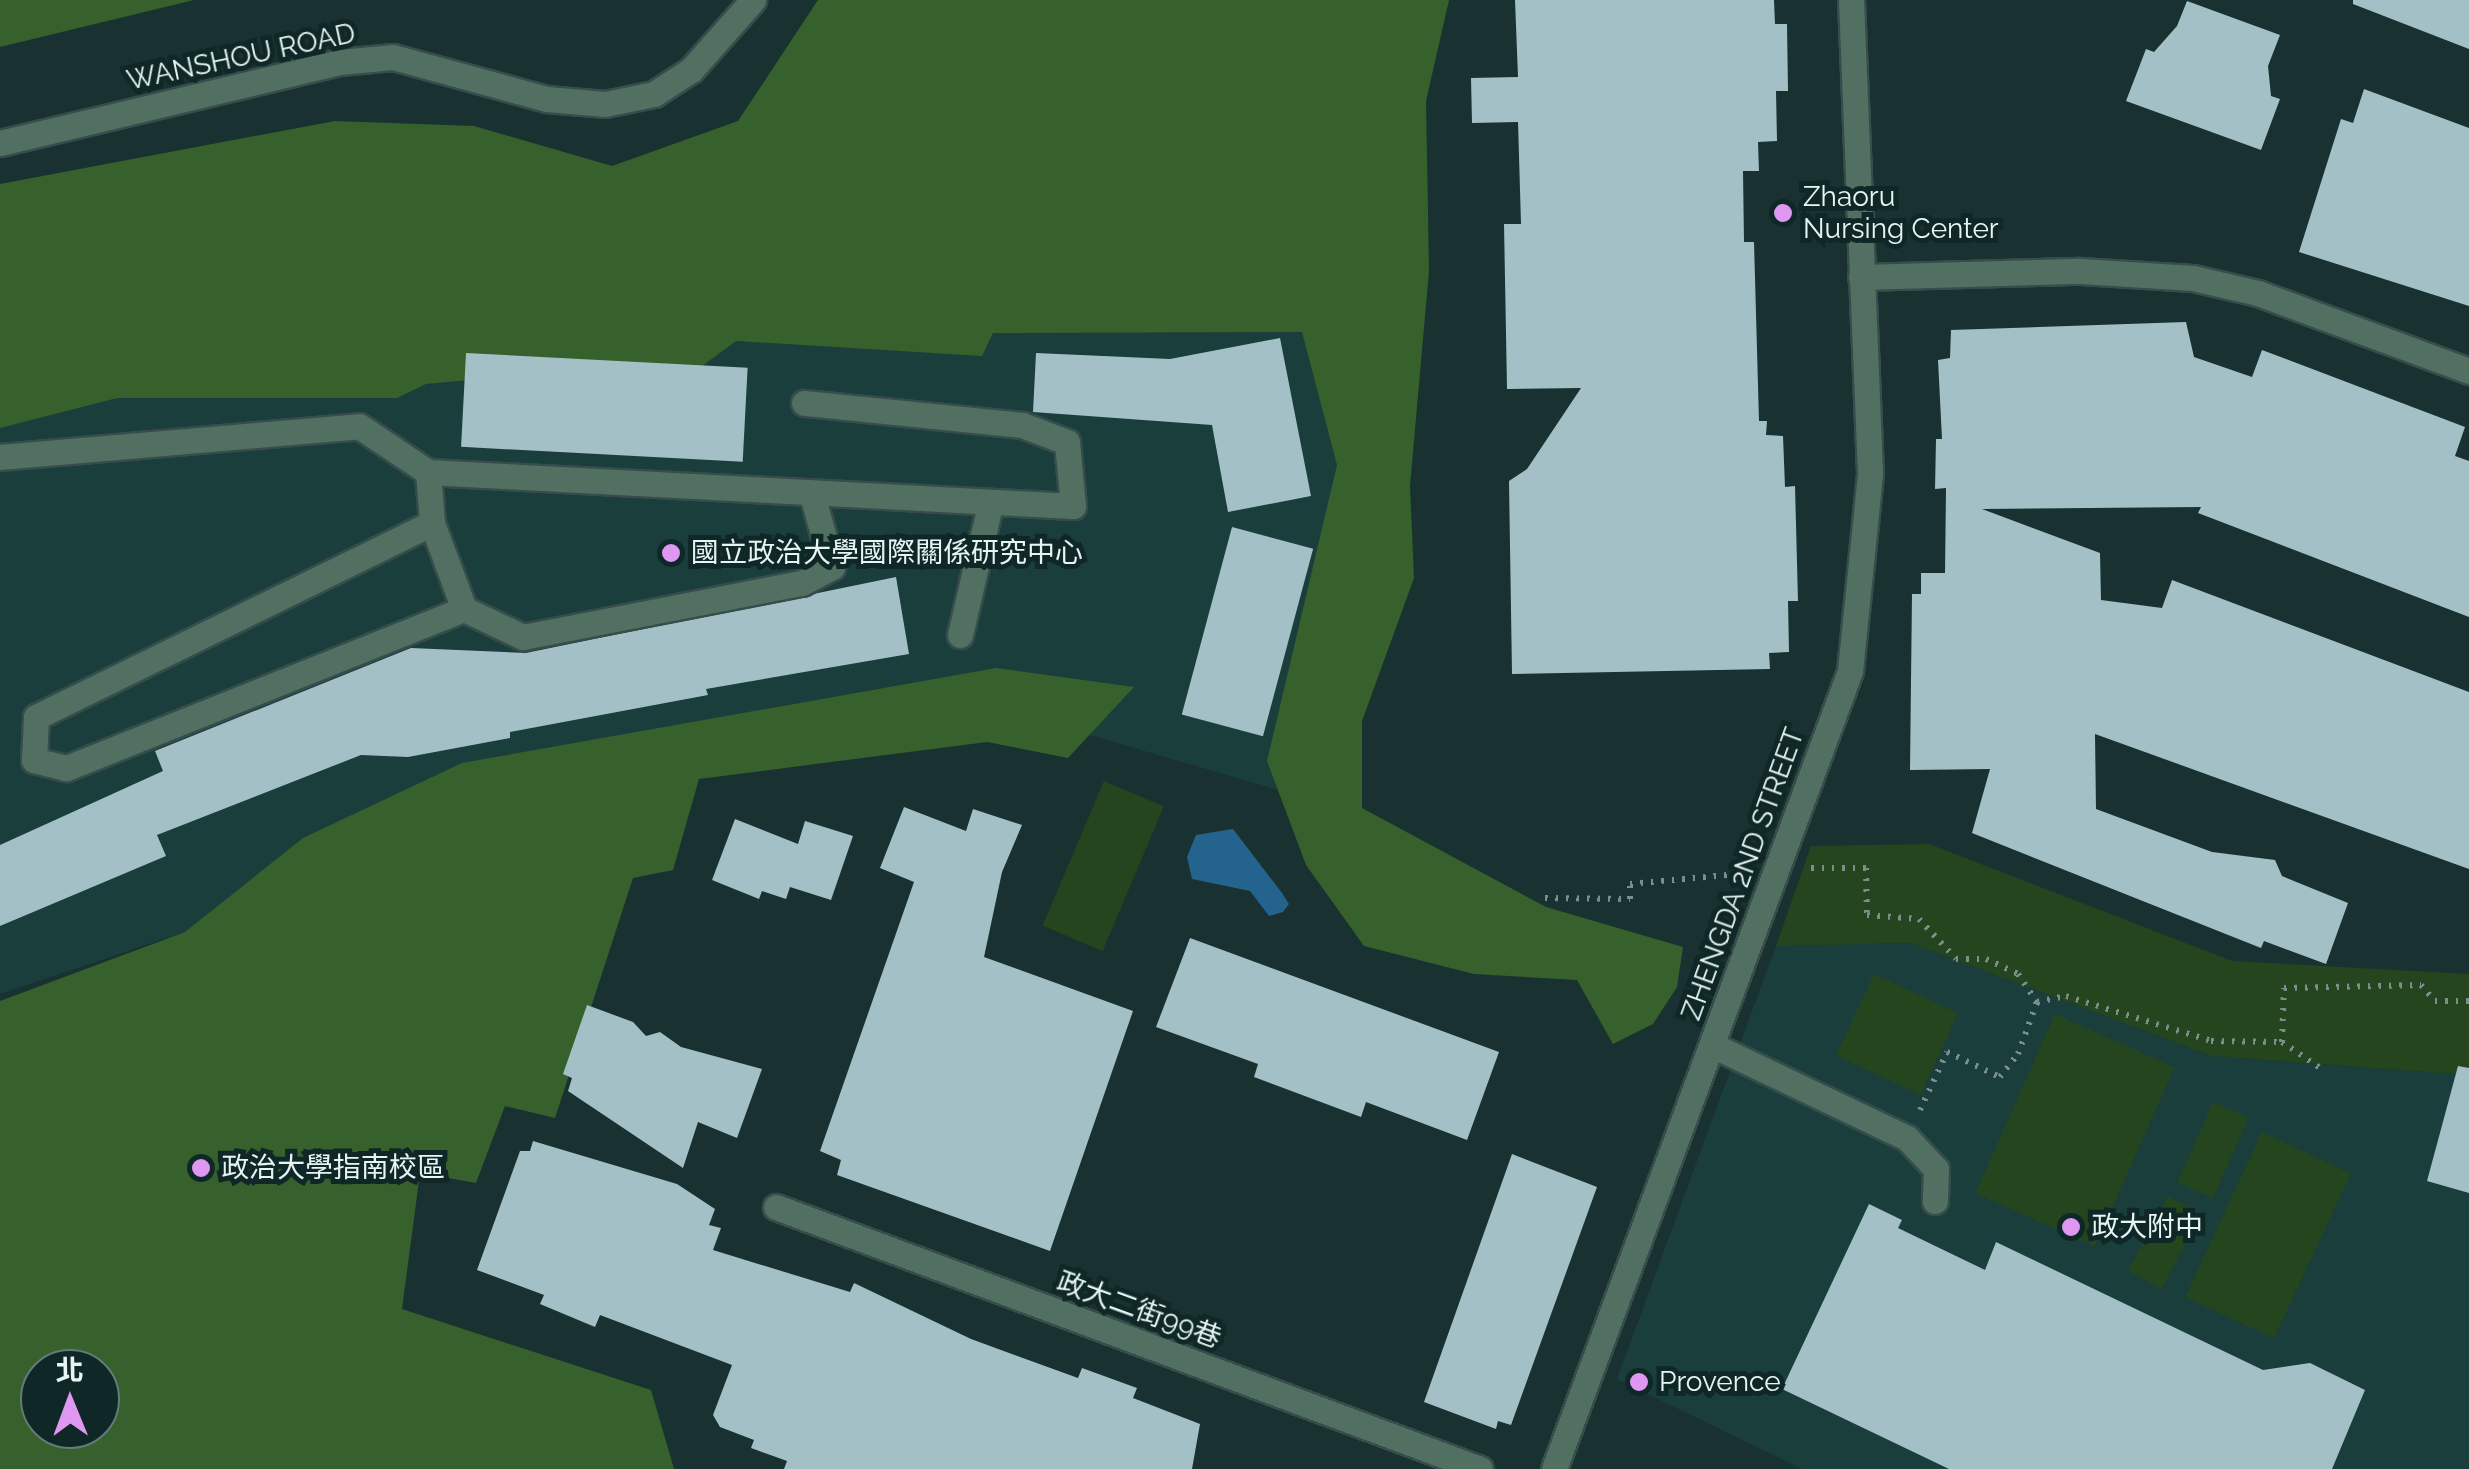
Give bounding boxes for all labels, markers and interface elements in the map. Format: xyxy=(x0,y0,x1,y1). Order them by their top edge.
street label: WANSHOU ROAD xyxy=(124,16,358,98)
place label: Zhaoru Nursing Center xyxy=(1803,180,1999,246)
marker: Zhaoru Nursing Center xyxy=(1772,202,1794,224)
place label: 國立政治大學國際關係研究中心 xyxy=(691,536,1083,570)
marker: 國立政治大學國際關係研究中心 xyxy=(660,542,682,564)
street label: ZHENGDA 2ND STREET xyxy=(1674,723,1812,1025)
place label: 政治大學指南校區 xyxy=(221,1151,445,1185)
marker: 政治大學指南校區 xyxy=(190,1157,212,1179)
place label: 政大附中 xyxy=(2091,1210,2203,1244)
marker: 政大附中 xyxy=(2060,1216,2082,1238)
street label: 政大二街99巷 xyxy=(1052,1265,1226,1355)
north arrow xyxy=(20,1349,120,1449)
text: 北 xyxy=(55,1354,84,1387)
place label: Provence xyxy=(1659,1365,1781,1399)
marker: Provence xyxy=(1628,1371,1650,1393)

